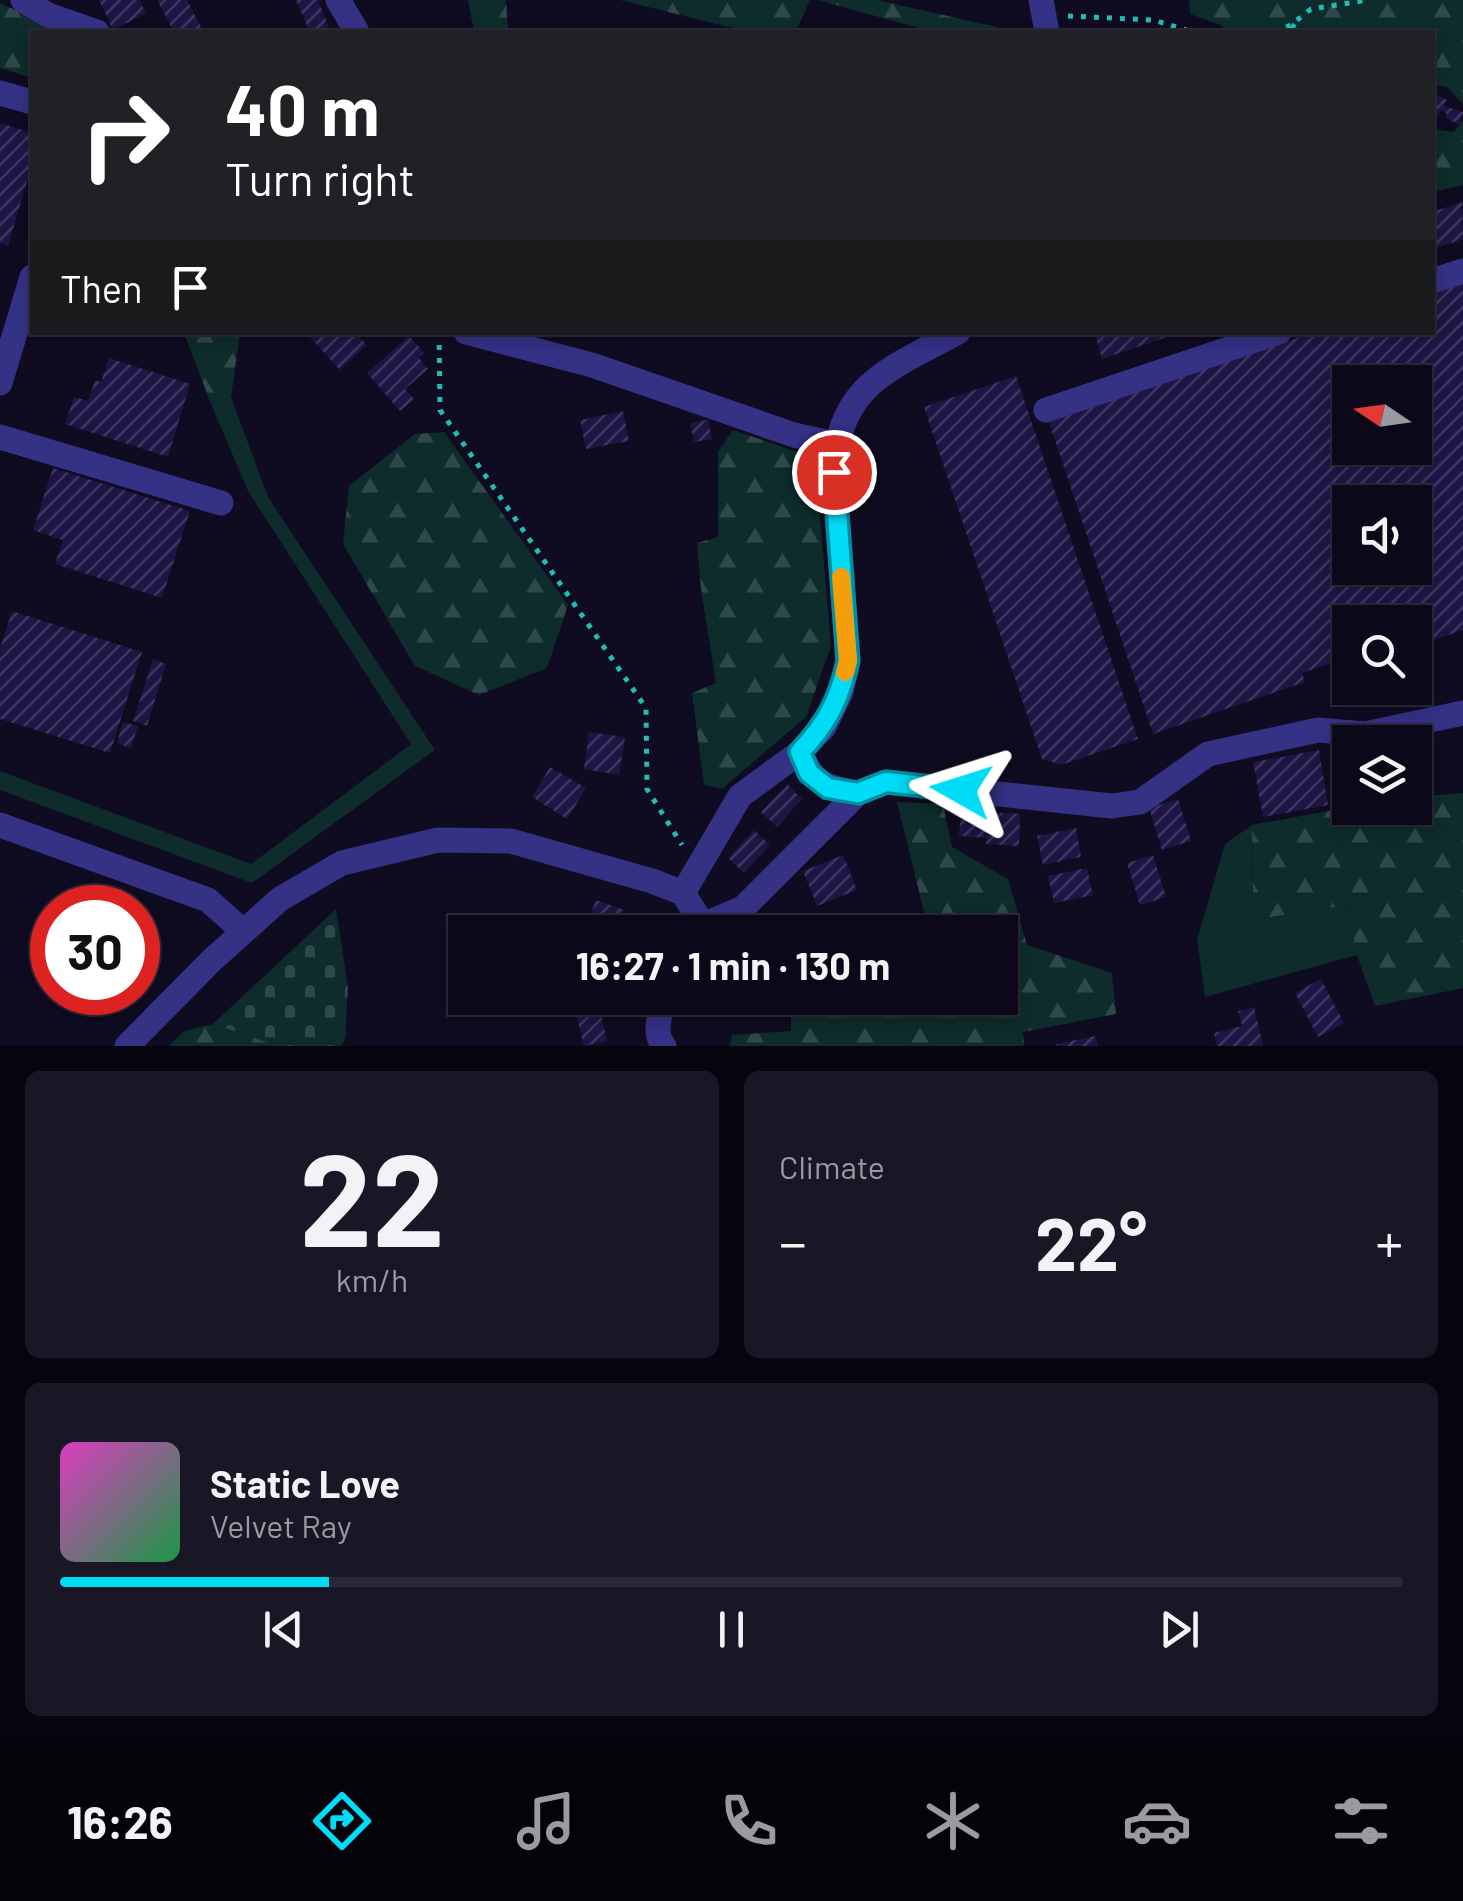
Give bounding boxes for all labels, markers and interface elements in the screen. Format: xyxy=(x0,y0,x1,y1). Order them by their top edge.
text: 40 m xyxy=(225,66,380,150)
icon: right xyxy=(60,70,190,200)
text: Turn right xyxy=(225,151,415,205)
icon: arrive xyxy=(163,260,218,315)
text: Then xyxy=(60,265,143,311)
north arrow xyxy=(1332,365,1432,465)
map controls xyxy=(1332,365,1432,825)
pin xyxy=(792,430,877,515)
icon: arrive xyxy=(807,445,862,500)
button: sound xyxy=(1332,485,1432,585)
button: search xyxy=(1332,605,1432,705)
button: layers xyxy=(1332,725,1432,825)
position arrow xyxy=(909,738,1013,842)
speed limit sign: 30 xyxy=(30,885,160,1015)
text: 16:27 · 1 min · 130 m xyxy=(576,942,890,988)
text: 22 xyxy=(299,1117,445,1273)
text: Climate xyxy=(779,1147,885,1185)
text: 22° xyxy=(1035,1196,1147,1286)
text: − xyxy=(779,1208,807,1274)
text: + xyxy=(1375,1208,1403,1274)
text: km/h xyxy=(336,1260,408,1298)
text: Static Love xyxy=(210,1460,400,1506)
text: Velvet Ray xyxy=(210,1506,352,1544)
icon: previous xyxy=(256,1602,311,1657)
icon: pause xyxy=(704,1602,759,1657)
icon: next xyxy=(1152,1602,1207,1657)
icon: directions xyxy=(307,1786,377,1856)
icon: music xyxy=(511,1786,581,1856)
icon: phone xyxy=(714,1786,784,1856)
icon: climate xyxy=(918,1786,988,1856)
icon: car xyxy=(1122,1786,1192,1856)
icon: filters xyxy=(1326,1786,1396,1856)
text: 16:26 xyxy=(67,1794,173,1848)

